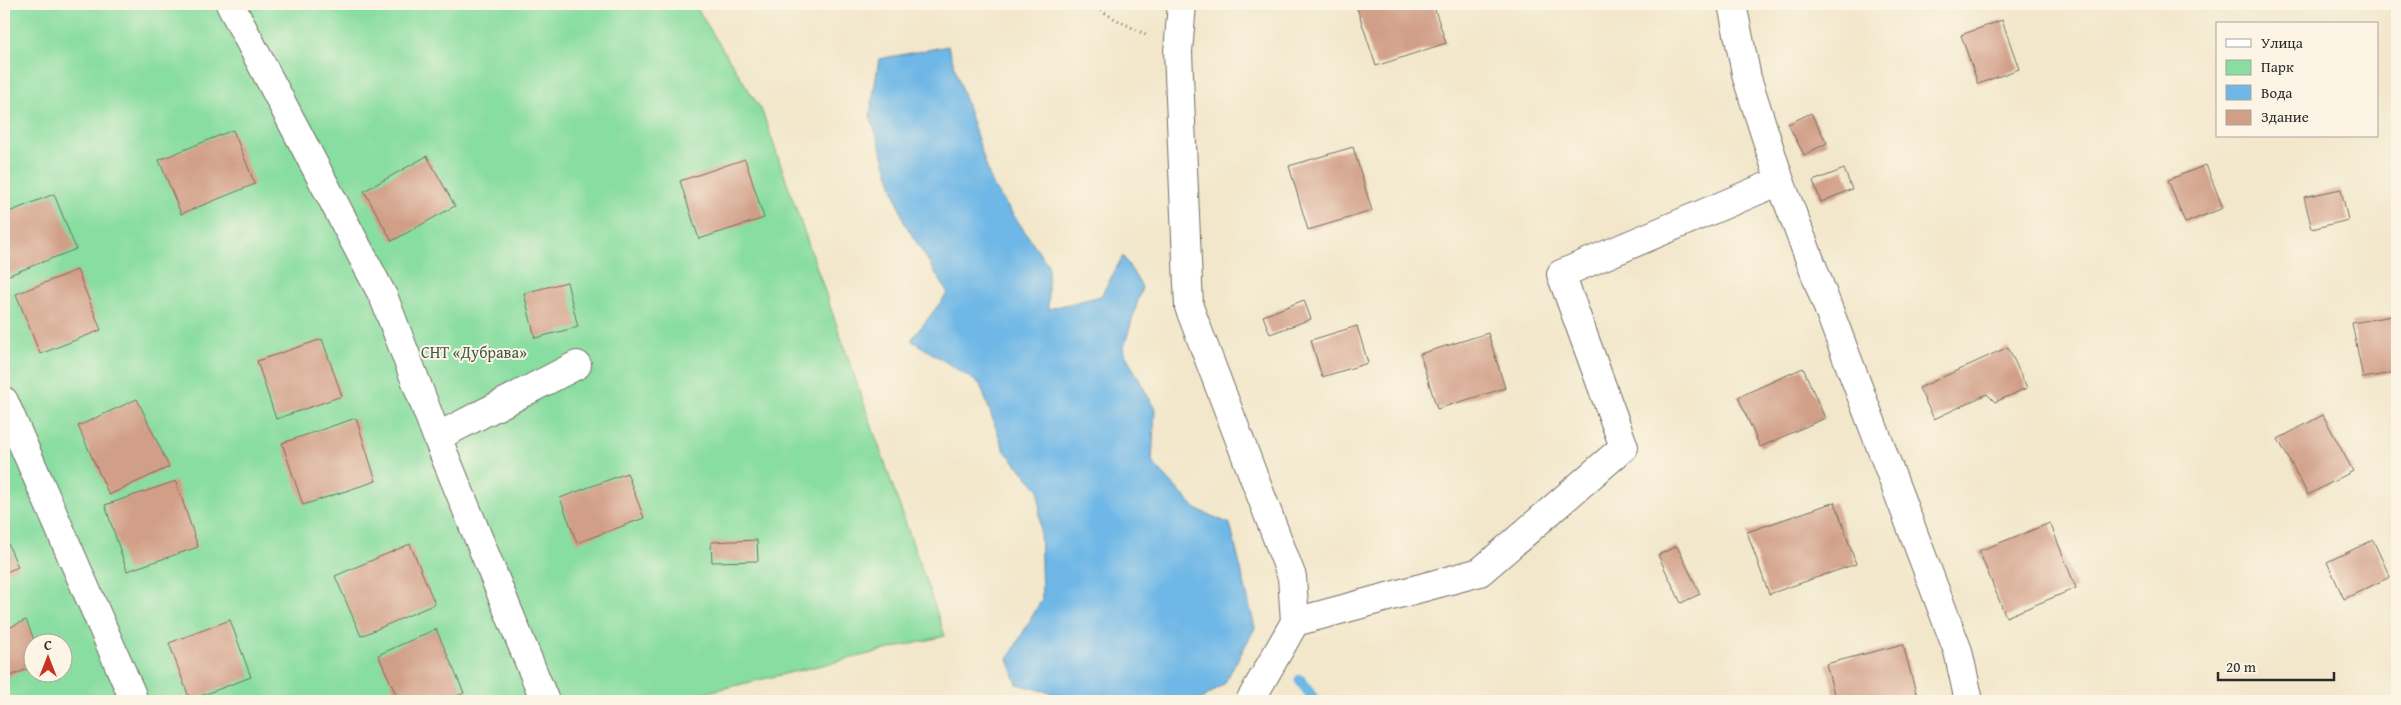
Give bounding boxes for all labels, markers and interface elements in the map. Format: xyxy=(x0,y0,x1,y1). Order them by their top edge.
legend xyxy=(2216,22,2378,138)
text: Улица xyxy=(2261,32,2304,53)
text: Парк xyxy=(2261,56,2294,77)
text: Вода xyxy=(2261,82,2293,103)
text: Здание xyxy=(2261,106,2309,127)
park label: СНТ «Дубрава» xyxy=(421,340,527,364)
north arrow xyxy=(22,632,72,682)
text: С xyxy=(44,635,52,655)
scale bar xyxy=(2218,650,2335,682)
text: 20 m xyxy=(2226,656,2257,677)

